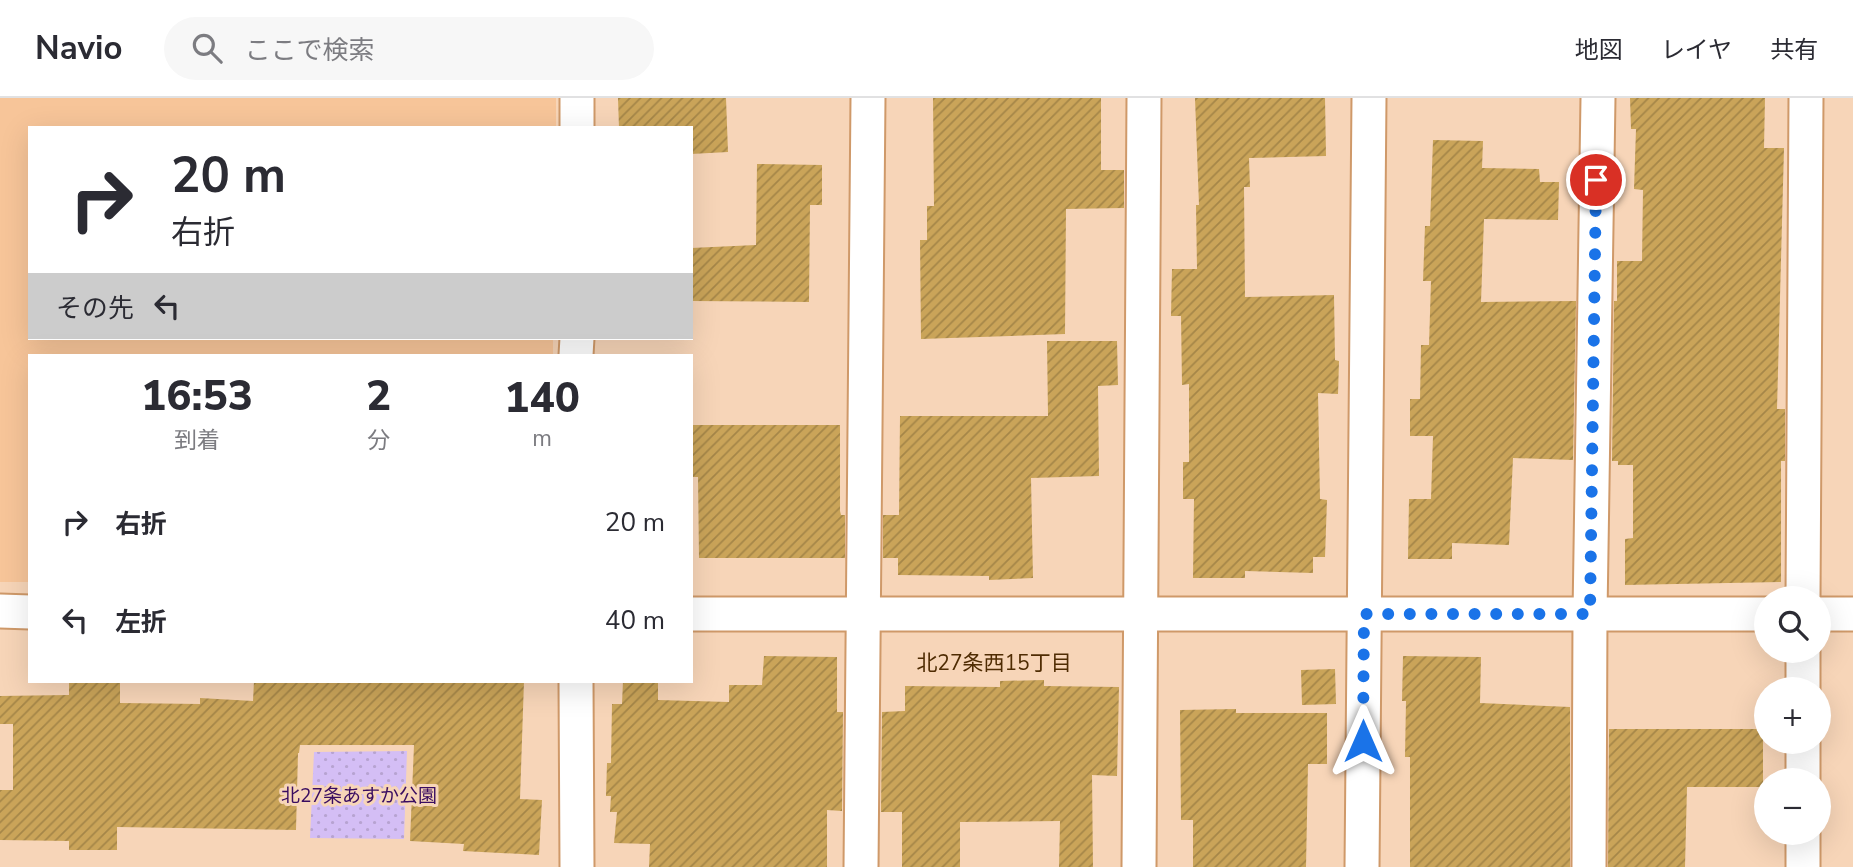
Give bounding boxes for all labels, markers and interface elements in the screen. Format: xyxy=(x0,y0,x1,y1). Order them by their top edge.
search box xyxy=(164,17,654,80)
text: Navio xyxy=(35,26,122,71)
icon: search xyxy=(188,29,226,67)
text: ここで検索 xyxy=(244,33,374,68)
text: 地図 xyxy=(1575,34,1623,66)
text: レイヤ xyxy=(1661,34,1732,66)
text: 共有 xyxy=(1770,34,1818,66)
text: 20 m xyxy=(171,142,286,209)
pin xyxy=(1566,150,1626,210)
icon: right xyxy=(56,154,147,245)
icon: arrive xyxy=(1577,161,1615,199)
text: 右折 xyxy=(171,211,235,254)
icon: left xyxy=(148,287,186,325)
text: その先 xyxy=(56,291,134,326)
text: 16:53 xyxy=(141,368,253,425)
text: 2 xyxy=(366,368,391,425)
text: 140 xyxy=(504,370,580,427)
text: m xyxy=(532,423,552,454)
text: 到着 xyxy=(174,425,220,456)
text: 分 xyxy=(367,425,390,456)
icon: right xyxy=(56,503,94,541)
text: 20 m xyxy=(605,505,665,540)
text: 右折 xyxy=(115,507,167,542)
map controls xyxy=(1754,586,1831,845)
button: search xyxy=(1754,586,1831,663)
icon: left xyxy=(56,601,94,639)
text: 40 m xyxy=(605,603,665,638)
text: 左折 xyxy=(115,605,167,640)
district label: 北27条西15丁目 xyxy=(916,649,1072,677)
button: + xyxy=(1754,677,1831,754)
position arrow xyxy=(1326,704,1400,778)
button: − xyxy=(1754,768,1831,845)
park label: 北27条あすか公園 xyxy=(281,783,437,809)

